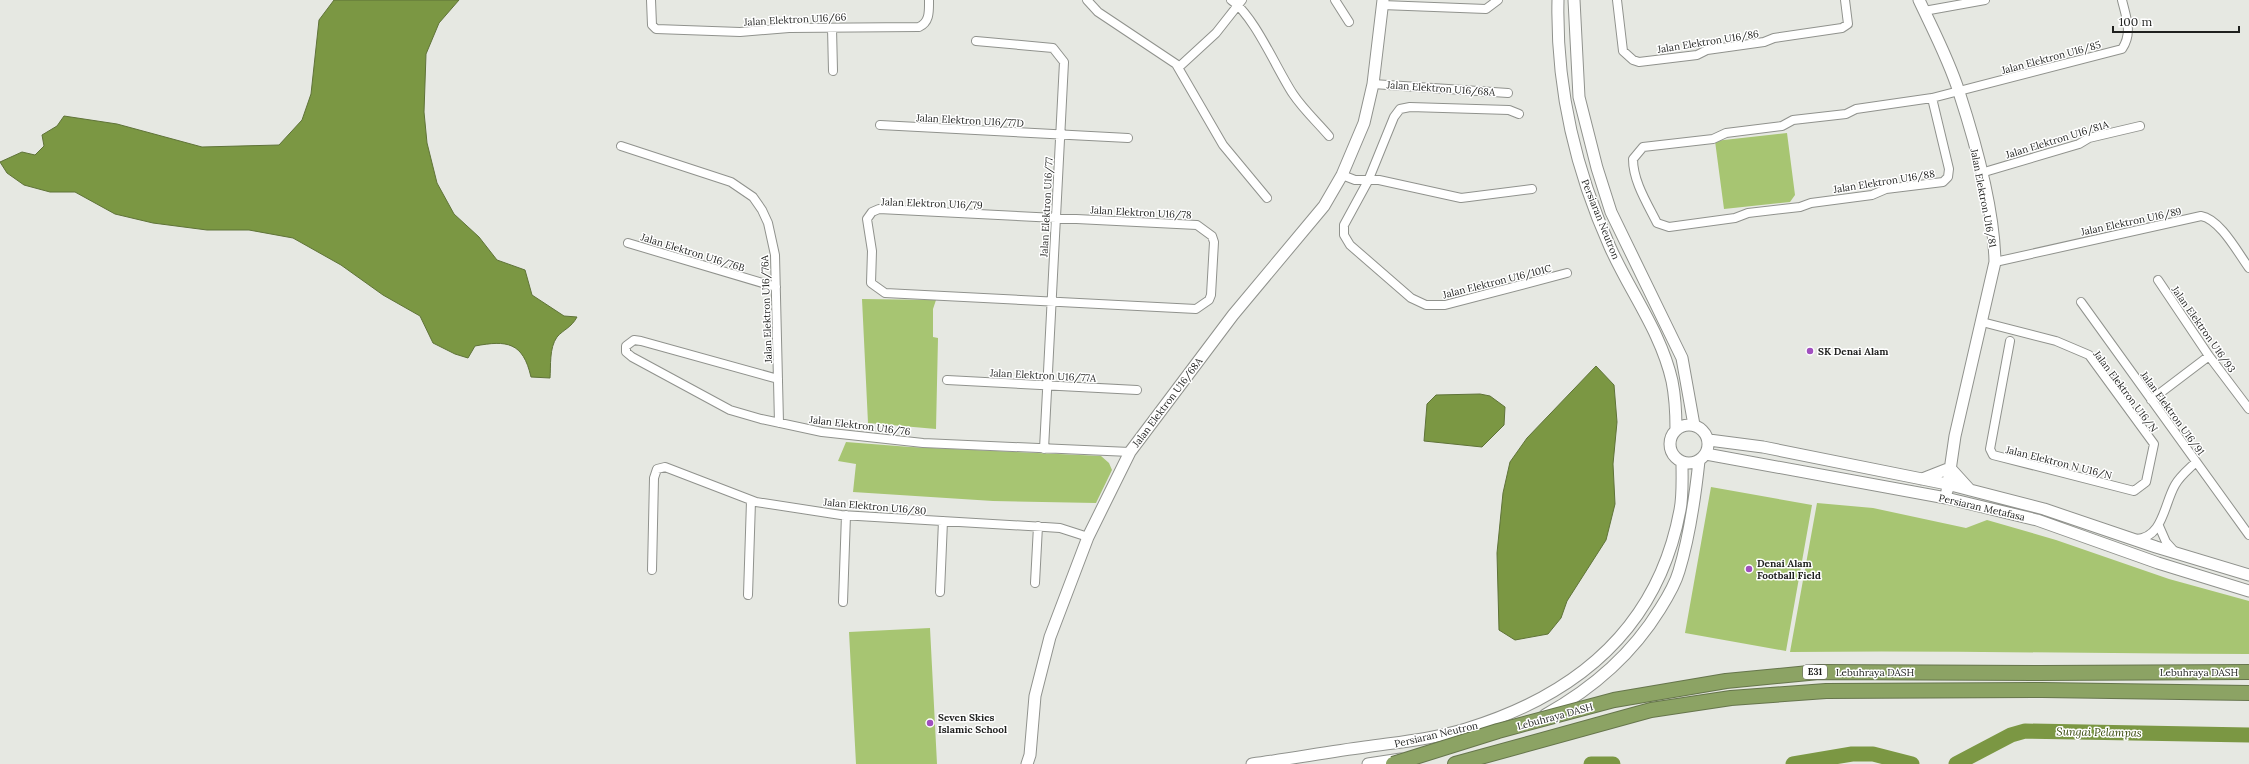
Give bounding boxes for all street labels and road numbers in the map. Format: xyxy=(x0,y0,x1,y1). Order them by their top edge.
street label: Jalan Elektron U16/66 xyxy=(742,10,847,29)
street label: Jalan Elektron U16/86 xyxy=(1655,27,1760,56)
street label: Jalan Elektron U16/85 xyxy=(1999,38,2102,77)
street label: Jalan Elektron U16/68A xyxy=(1385,78,1496,99)
street label: Jalan Elektron U16/77D xyxy=(915,111,1024,130)
street label: Jalan Elektron U16/81A xyxy=(2003,117,2111,162)
street label: Jalan Elektron U16/81 xyxy=(1967,147,2000,249)
street label: Jalan Elektron U16/77 xyxy=(1037,156,1056,258)
street label: Jalan Elektron U16/88 xyxy=(1831,167,1936,196)
street label: Persiaran Neutron xyxy=(1579,177,1623,261)
street label: Jalan Elektron U16/79 xyxy=(880,195,983,212)
street label: Jalan Elektron U16/78 xyxy=(1089,203,1192,222)
street label: Jalan Elektron U16/89 xyxy=(2079,204,2183,239)
street label: Jalan Elektron U16/76B xyxy=(638,230,746,274)
street label: Jalan Elektron U16/76A xyxy=(758,254,775,364)
street label: Jalan Elektron U16/101C xyxy=(1440,262,1553,302)
street label: Jalan Elektron U16/93 xyxy=(2168,283,2239,375)
street label: Jalan Elektron U16/N xyxy=(2090,347,2161,435)
street label: Jalan Elektron U16/68A xyxy=(1129,354,1206,450)
street label: Jalan Elektron U16/77A xyxy=(988,366,1097,385)
street label: Jalan Elektron U16/91 xyxy=(2137,368,2208,458)
street label: Jalan Elektron U16/76 xyxy=(808,413,911,438)
street label: Jalan Elektron N U16/N xyxy=(2003,443,2114,482)
street label: Persiaran Metafasa xyxy=(1937,491,2026,524)
street label: Jalan Elektron U16/80 xyxy=(822,495,927,517)
road number: E31 xyxy=(1803,665,1827,679)
street label: Lebuhraya DASH xyxy=(1836,666,1914,679)
street label: Lebuhraya DASH xyxy=(2160,666,2238,679)
street label: Lebuhraya DASH xyxy=(1516,700,1595,733)
street label: Persiaran Neutron xyxy=(1393,719,1479,750)

